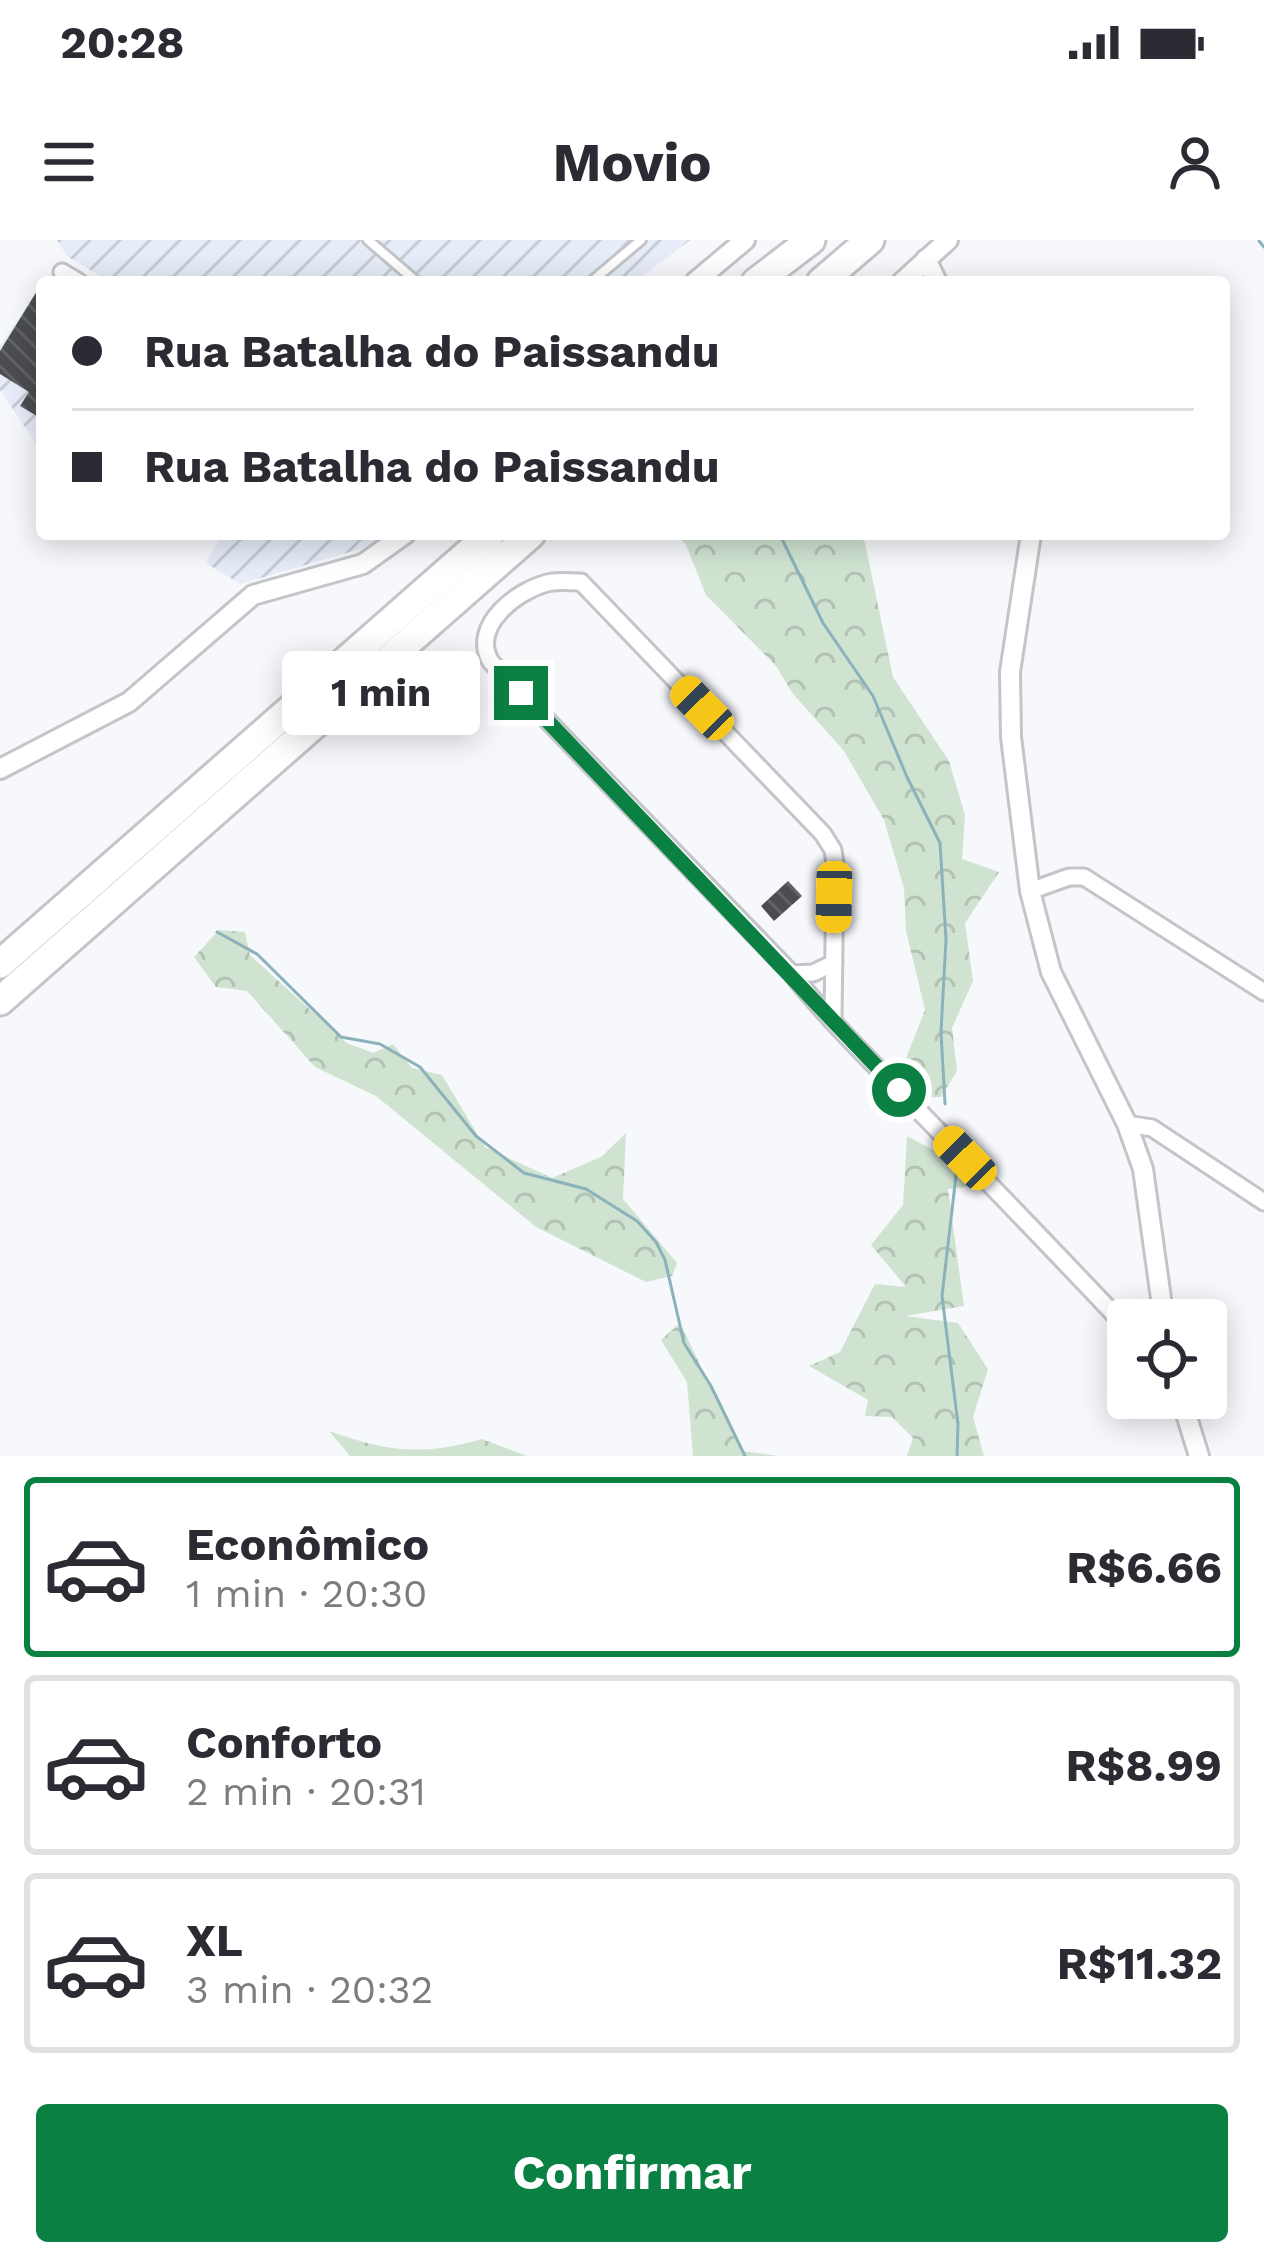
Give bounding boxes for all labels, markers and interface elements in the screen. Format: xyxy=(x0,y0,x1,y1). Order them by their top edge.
text: 20:28 xyxy=(60,16,184,69)
icon: menu xyxy=(36,129,102,195)
icon: person xyxy=(1162,129,1228,195)
text: Movio xyxy=(552,131,712,194)
text: Rua Batalha do Paissandu xyxy=(144,325,720,378)
text: Rua Batalha do Paissandu xyxy=(144,440,720,493)
callout: 1 min xyxy=(281,651,479,735)
route end xyxy=(494,666,548,720)
text: 1 min xyxy=(331,670,431,715)
car xyxy=(664,670,740,746)
car xyxy=(815,861,853,933)
route start xyxy=(872,1063,926,1117)
car xyxy=(927,1120,1003,1196)
map controls xyxy=(1107,1299,1227,1419)
button: locate xyxy=(1107,1299,1227,1419)
icon: car xyxy=(42,1513,150,1621)
text: Econômico xyxy=(186,1518,429,1571)
text: R$6.66 xyxy=(1066,1541,1222,1594)
text: 1 min · 20:30 xyxy=(186,1571,427,1616)
icon: car xyxy=(42,1711,150,1819)
text: Conforto xyxy=(186,1716,382,1769)
text: R$8.99 xyxy=(1065,1739,1222,1792)
text: 2 min · 20:31 xyxy=(186,1769,426,1814)
icon: car xyxy=(42,1909,150,2017)
text: XL xyxy=(186,1914,243,1967)
text: R$11.32 xyxy=(1057,1937,1222,1990)
text: 3 min · 20:32 xyxy=(186,1967,433,2012)
button: Confirmar xyxy=(36,2104,1228,2242)

